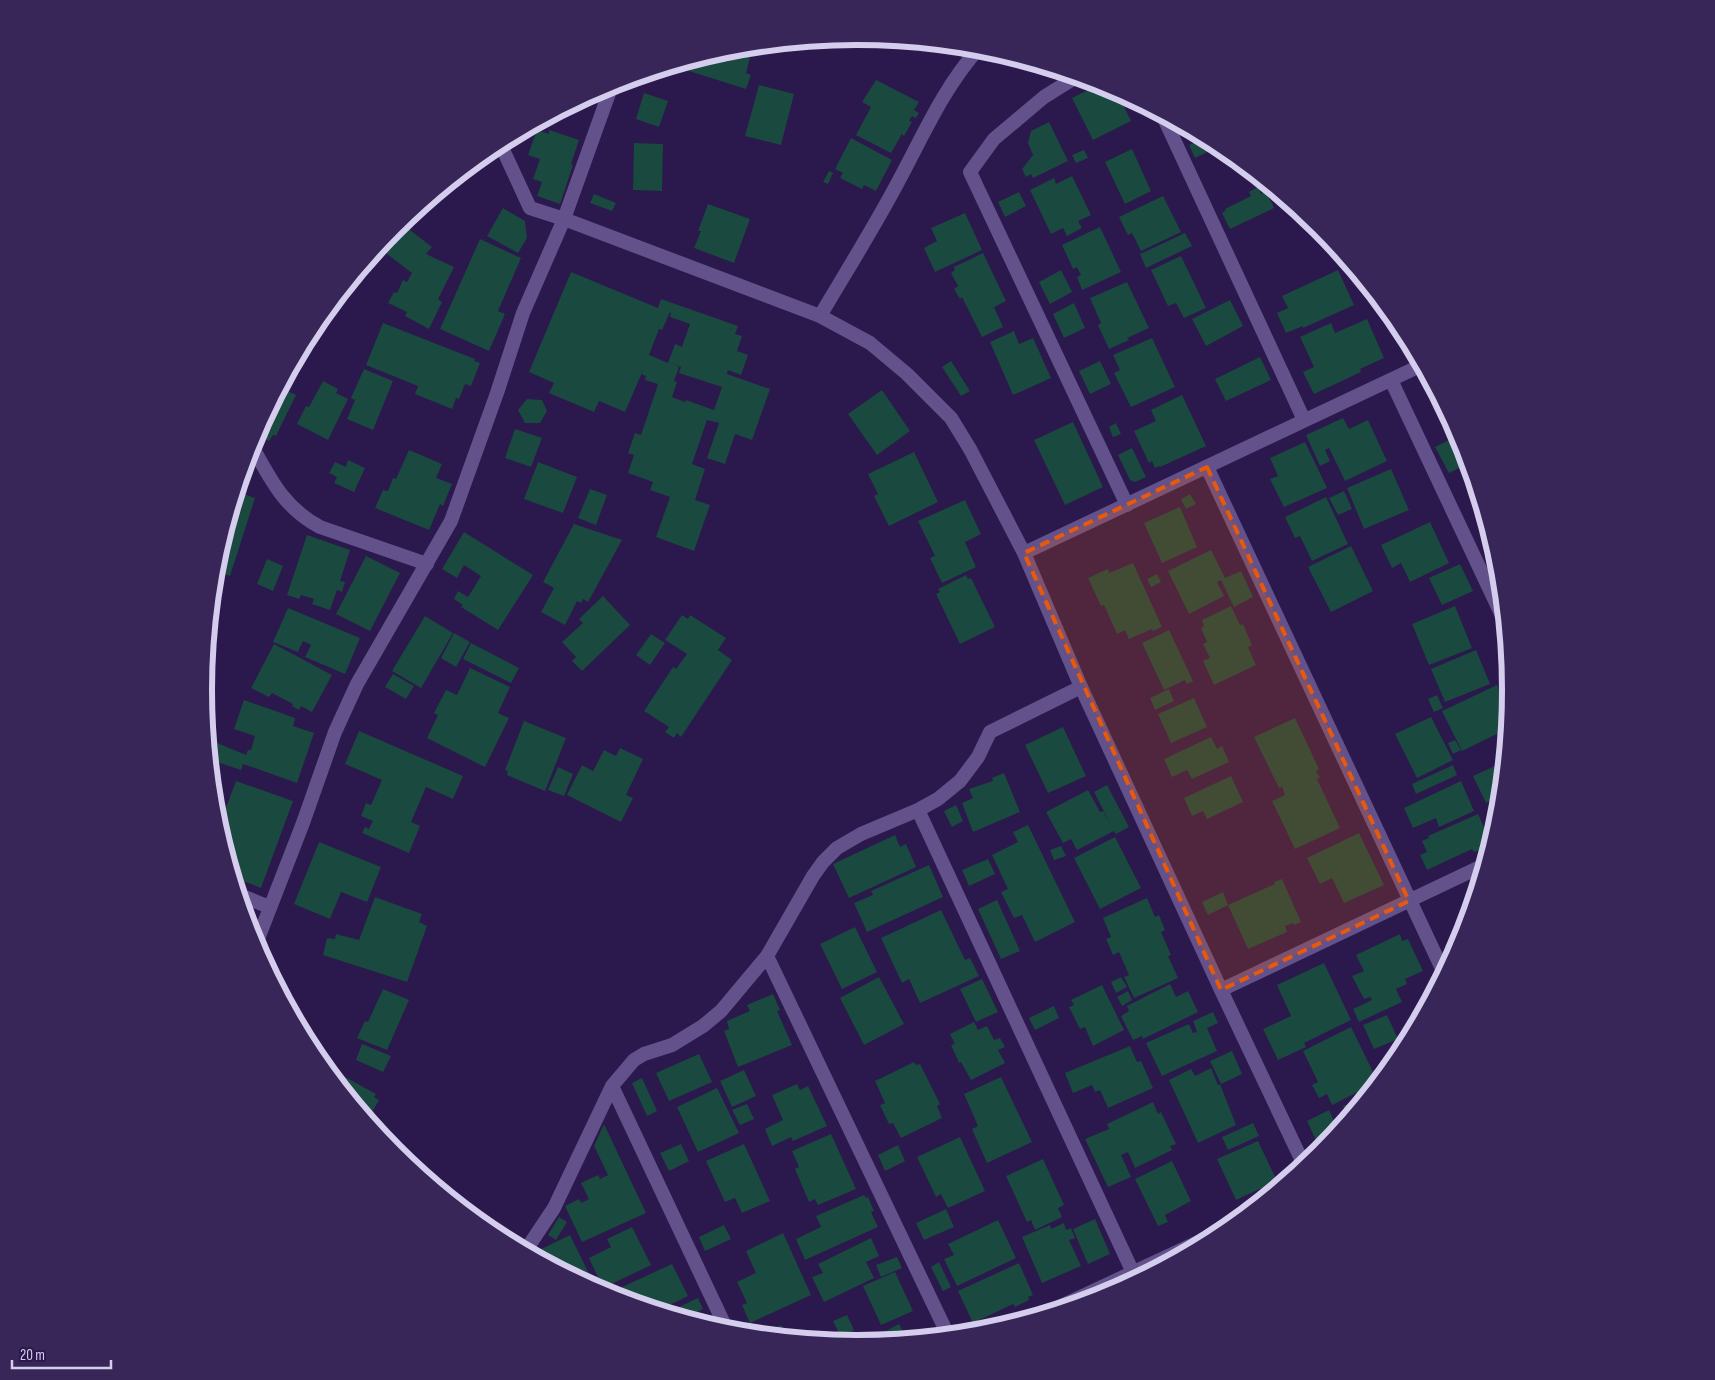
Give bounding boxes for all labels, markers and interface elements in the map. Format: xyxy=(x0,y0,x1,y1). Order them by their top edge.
scale bar xyxy=(12,1338,111,1370)
text: 20 m xyxy=(20,1346,45,1365)

